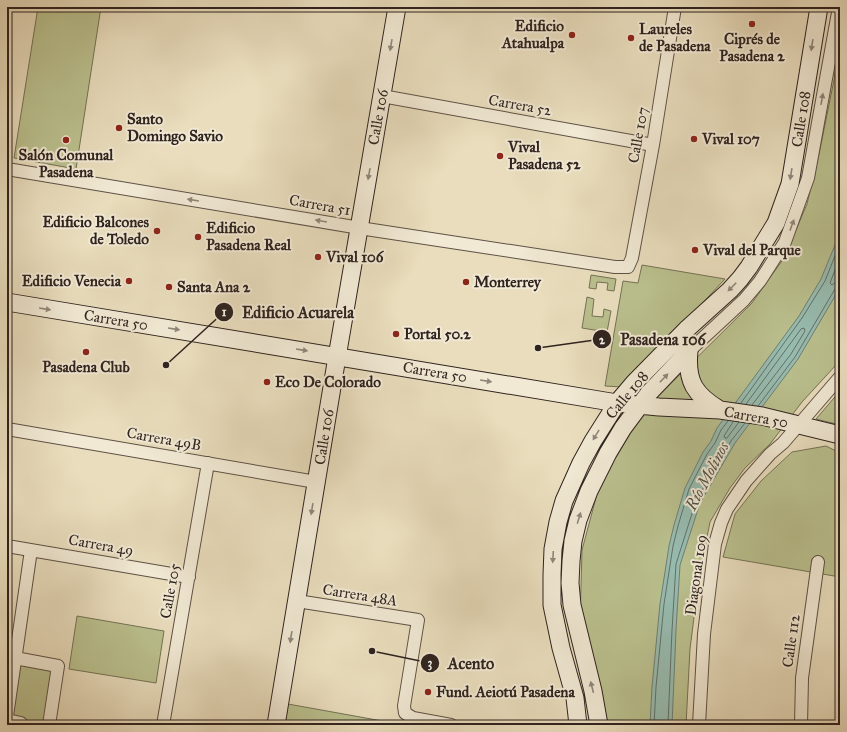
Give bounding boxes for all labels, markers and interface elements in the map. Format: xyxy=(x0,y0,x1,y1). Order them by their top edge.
place label: Edificio Atahualpa xyxy=(501,17,565,53)
marker: Ciprés de Pasadena 2 xyxy=(747,19,757,29)
place label: Laureles de Pasadena xyxy=(639,20,711,55)
marker: Edificio Atahualpa xyxy=(567,30,577,40)
place label: Ciprés de Pasadena 2 xyxy=(719,30,785,65)
marker: Laureles de Pasadena xyxy=(626,33,636,43)
one-way arrow xyxy=(387,39,393,52)
one-way arrow xyxy=(809,39,815,52)
street label: Calle 106 xyxy=(364,86,392,146)
street label: Calle 108 xyxy=(788,90,814,148)
street label: Carrera 52 xyxy=(487,91,553,119)
one-way arrow xyxy=(819,93,825,105)
street label: Calle 107 xyxy=(624,106,652,164)
place label: Santo Domingo Savio xyxy=(127,110,223,146)
marker: Santo Domingo Savio xyxy=(114,123,124,133)
place label: Vival 107 xyxy=(701,130,760,148)
marker: Vival 107 xyxy=(689,134,699,144)
marker: Salón Comunal Pasadena xyxy=(61,135,71,145)
place label: Vival Pasadena 52 xyxy=(507,138,581,173)
place label: Salón Comunal Pasadena xyxy=(19,146,114,181)
marker: Vival Pasadena 52 xyxy=(495,151,505,161)
one-way arrow xyxy=(365,167,371,180)
one-way arrow xyxy=(788,168,794,180)
street label: Carrera 51 xyxy=(288,191,352,219)
one-way arrow xyxy=(187,196,199,202)
place label: Edificio Balcones de Toledo xyxy=(43,213,150,248)
one-way arrow xyxy=(315,218,327,224)
one-way arrow xyxy=(789,218,795,230)
place label: Edificio Pasadena Real xyxy=(206,219,292,254)
marker: Edificio Balcones de Toledo xyxy=(152,226,162,236)
marker: Edificio Pasadena Real xyxy=(193,232,203,242)
place label: Vival del Parque xyxy=(702,241,802,260)
marker: Vival del Parque xyxy=(690,245,700,255)
place label: Vival 106 xyxy=(325,248,385,266)
marker: Vival 106 xyxy=(313,252,323,262)
place label: Edificio Venecia xyxy=(22,272,122,290)
place label: Monterrey xyxy=(474,273,542,292)
marker: Edificio Venecia xyxy=(124,276,134,286)
marker: Monterrey xyxy=(461,277,471,287)
place label: Santa Ana 2 xyxy=(177,278,251,296)
marker: Santa Ana 2 xyxy=(164,282,174,292)
one-way arrow xyxy=(727,283,737,292)
callout: Edificio Acuarela xyxy=(214,298,362,326)
text: Edificio Acuarela xyxy=(242,303,355,322)
text: 1 xyxy=(222,305,227,319)
one-way arrow xyxy=(39,306,52,312)
street label: Carrera 50 xyxy=(83,306,149,334)
place label: Portal 50.2 xyxy=(404,325,471,343)
callout: Pasadena 106 xyxy=(592,325,714,353)
one-way arrow xyxy=(168,327,180,333)
marker: Portal 50.2 xyxy=(391,329,401,339)
text: Pasadena 106 xyxy=(620,330,707,349)
text: 2 xyxy=(599,333,606,347)
marker: Pasadena Club xyxy=(81,347,91,357)
one-way arrow xyxy=(296,347,308,353)
place label: Pasadena Club xyxy=(42,358,130,376)
street label: Carrera 50 xyxy=(402,358,468,386)
street label: Calle 108 xyxy=(602,367,652,422)
place label: Eco De Colorado xyxy=(275,373,381,391)
one-way arrow xyxy=(659,373,669,383)
marker: Eco De Colorado xyxy=(262,377,272,387)
one-way arrow xyxy=(480,378,492,384)
street label: Carrera 50 xyxy=(723,403,789,431)
street label: Calle 106 xyxy=(311,406,338,466)
street label: Carrera 49B xyxy=(125,424,203,454)
one-way arrow xyxy=(593,429,600,441)
water label: Río Molinos xyxy=(681,438,733,514)
one-way arrow xyxy=(309,503,315,515)
one-way arrow xyxy=(576,512,582,524)
street label: Carrera 49 xyxy=(67,530,135,560)
street label: Diagonal 109 xyxy=(681,533,711,617)
one-way arrow xyxy=(549,551,556,563)
street label: Calle 105 xyxy=(156,562,184,620)
street label: Carrera 48A xyxy=(321,580,399,610)
street label: Calle 112 xyxy=(778,613,804,669)
one-way arrow xyxy=(288,631,294,643)
callout: Acento xyxy=(420,649,502,677)
text: Acento xyxy=(447,654,494,673)
text: 3 xyxy=(428,656,433,671)
one-way arrow xyxy=(589,680,595,692)
place label: Fund. Aeiotú Pasadena xyxy=(436,683,575,701)
marker: Fund. Aeiotú Pasadena xyxy=(423,687,433,697)

